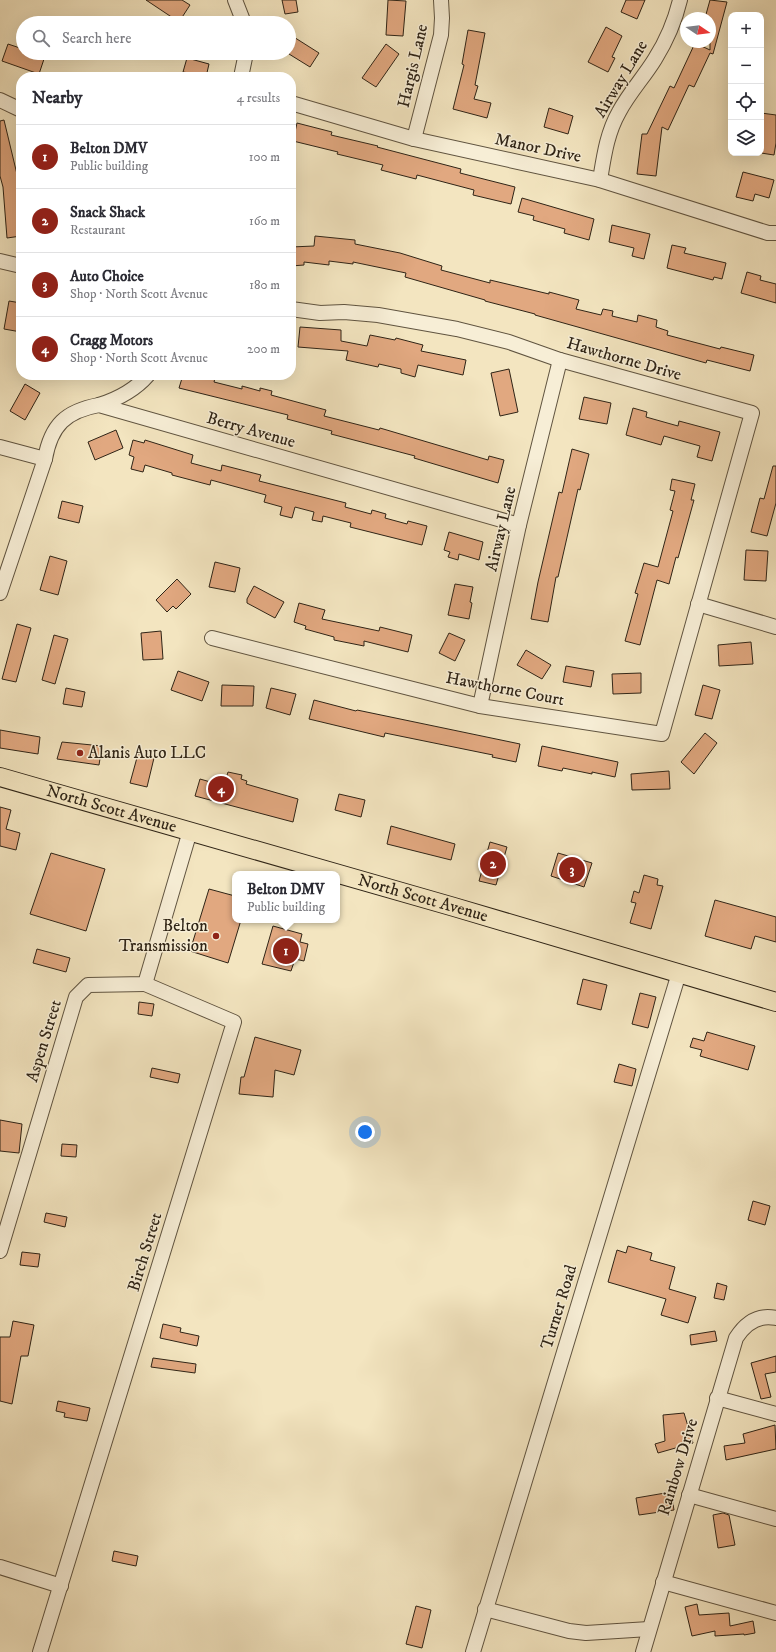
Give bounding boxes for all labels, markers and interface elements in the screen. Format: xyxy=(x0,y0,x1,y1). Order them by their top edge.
north arrow xyxy=(680,12,716,48)
map controls xyxy=(728,12,764,156)
button: + xyxy=(728,12,764,48)
search box xyxy=(16,16,296,60)
street label: Hargis Lane xyxy=(393,22,433,110)
icon: search xyxy=(30,27,52,49)
text: Search here xyxy=(62,29,131,48)
street label: Airway Lane xyxy=(589,36,653,122)
button: − xyxy=(728,48,764,84)
button: locate xyxy=(728,84,764,120)
text: Nearby xyxy=(32,87,82,109)
text: 4 results xyxy=(237,90,280,106)
button: layers xyxy=(728,120,764,156)
street label: Manor Drive xyxy=(493,128,583,168)
text: Belton DMV xyxy=(70,139,148,158)
text: 1 xyxy=(43,149,47,165)
text: 100 m xyxy=(249,149,280,165)
text: Public building xyxy=(70,158,148,174)
text: Snack Shack xyxy=(70,203,145,222)
text: 2 xyxy=(42,213,48,229)
text: 160 m xyxy=(249,213,280,229)
text: Restaurant xyxy=(70,222,126,238)
text: Auto Choice xyxy=(70,267,144,286)
text: 3 xyxy=(43,277,47,293)
text: 180 m xyxy=(249,277,280,293)
text: Shop · North Scott Avenue xyxy=(70,286,208,302)
text: Cragg Motors xyxy=(70,331,153,350)
street label: Hawthorne Drive xyxy=(564,332,684,386)
text: 4 xyxy=(41,341,49,357)
text: 200 m xyxy=(247,341,280,357)
text: Shop · North Scott Avenue xyxy=(70,350,208,366)
street label: Berry Avenue xyxy=(204,407,298,453)
street label: Airway Lane xyxy=(481,484,521,574)
street label: Hawthorne Court xyxy=(444,667,567,711)
place label: Alanis Auto LLC xyxy=(88,742,206,764)
marker: Alanis Auto LLC xyxy=(75,748,85,758)
pin: 4 xyxy=(208,774,234,804)
street label: North Scott Avenue xyxy=(44,780,179,838)
pin: 2 xyxy=(480,849,506,879)
pin: 3 xyxy=(559,855,585,885)
street label: North Scott Avenue xyxy=(355,869,491,927)
popup xyxy=(232,871,340,923)
text: Belton DMV xyxy=(247,880,324,899)
text: Public building xyxy=(247,899,325,915)
place label: Belton Transmission xyxy=(119,915,208,957)
marker: Belton Transmission xyxy=(211,931,221,941)
pin: 1 xyxy=(273,936,299,966)
street label: Aspen Street xyxy=(21,997,67,1085)
your location xyxy=(355,1122,375,1142)
street label: Birch Street xyxy=(123,1209,168,1294)
street label: Turner Road xyxy=(536,1262,582,1352)
street label: Rainbow Drive xyxy=(653,1416,703,1518)

